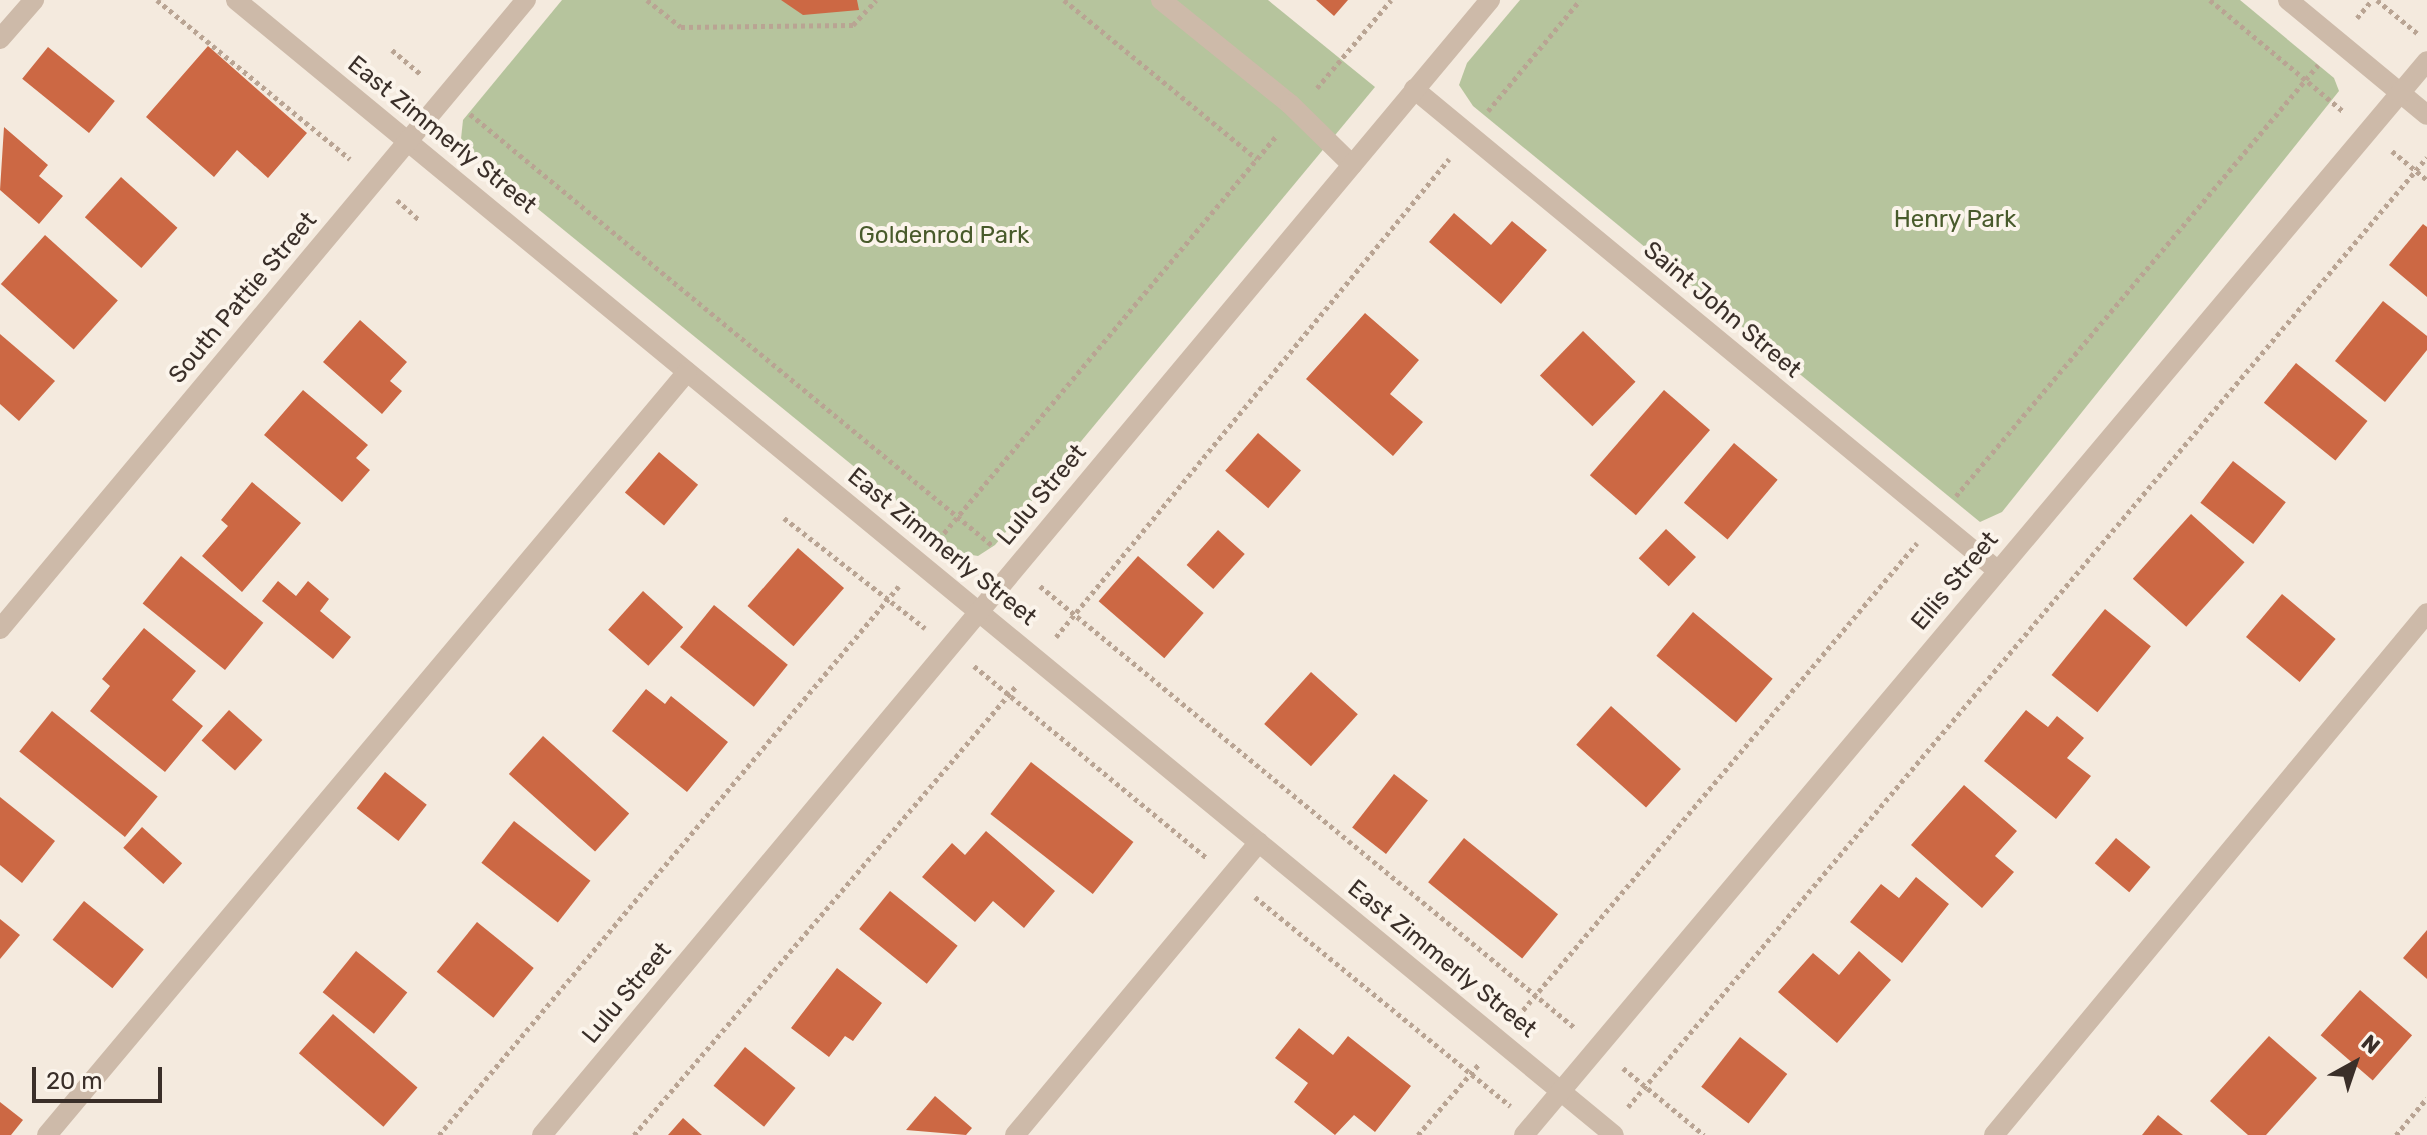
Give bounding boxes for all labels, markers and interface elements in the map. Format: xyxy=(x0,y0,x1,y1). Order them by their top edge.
street label: East Zimmerly Street xyxy=(342,50,542,220)
park label: Henry Park xyxy=(1893,206,2017,234)
street label: South Pattie Street xyxy=(163,207,323,389)
park label: Goldenrod Park xyxy=(859,222,1029,250)
street label: Saint John Street xyxy=(1637,236,1807,384)
street label: Lulu Street xyxy=(991,439,1093,551)
street label: East Zimmerly Street xyxy=(842,462,1042,632)
street label: Ellis Street xyxy=(1906,526,2004,636)
street label: East Zimmerly Street xyxy=(1342,874,1542,1044)
street label: Lulu Street xyxy=(576,937,678,1049)
north arrow xyxy=(2315,1023,2395,1103)
text: N xyxy=(2356,1029,2385,1060)
scale bar xyxy=(36,1051,166,1101)
text: 20 m xyxy=(46,1067,103,1095)

